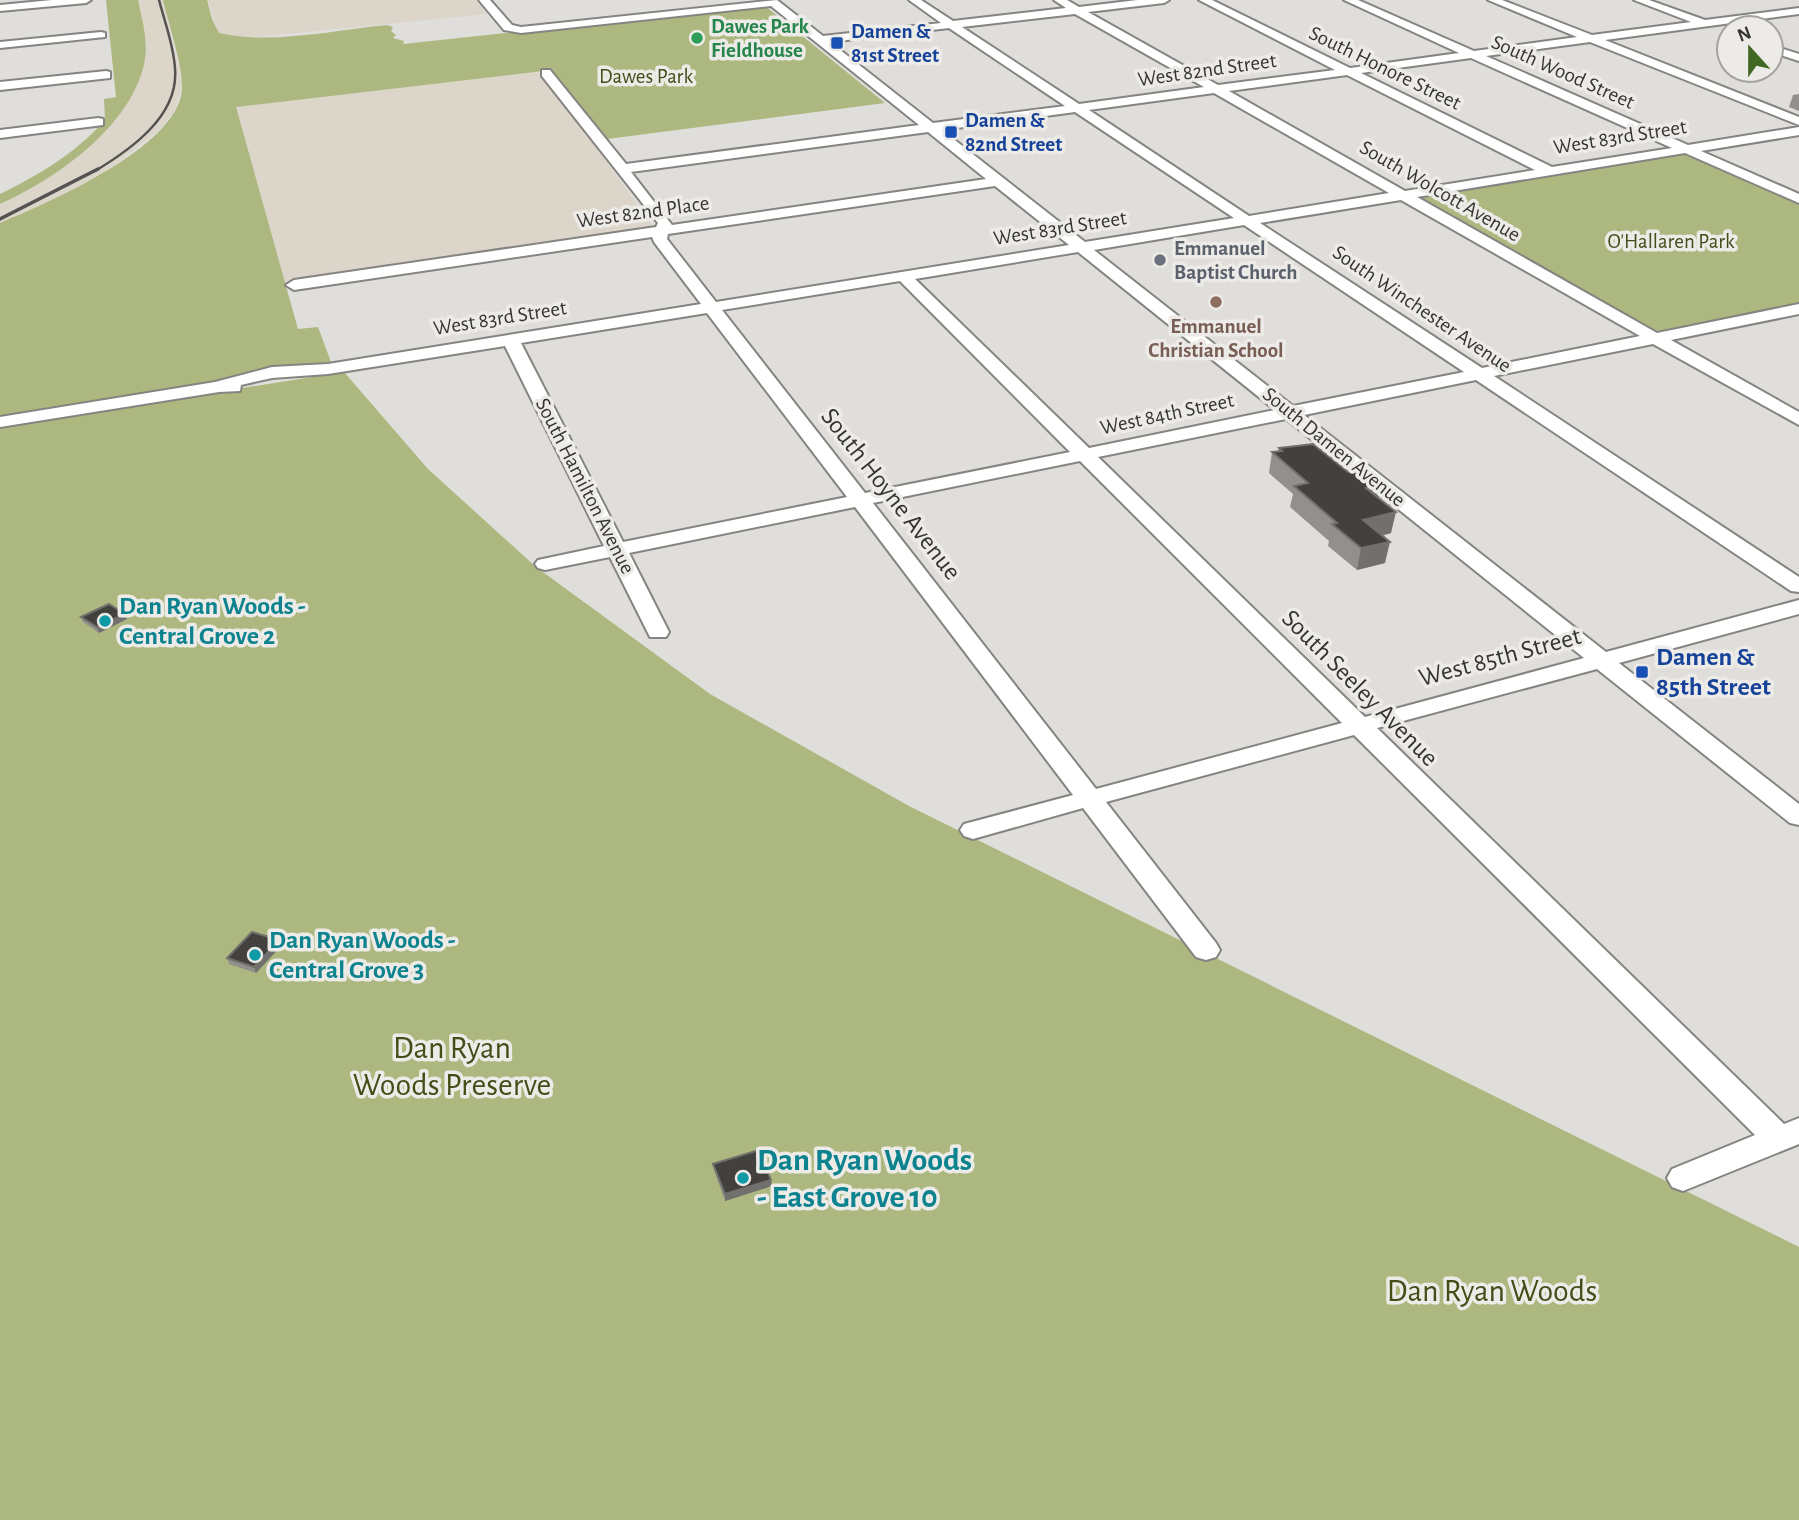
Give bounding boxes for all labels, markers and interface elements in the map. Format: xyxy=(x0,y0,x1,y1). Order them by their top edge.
north arrow xyxy=(1715,14,1785,84)
place label: Dawes Park Fieldhouse xyxy=(711,16,809,61)
place label: Damen & 81st Street xyxy=(851,21,939,66)
street label: South Honore Street xyxy=(1306,22,1464,114)
text: N xyxy=(1735,23,1754,46)
marker: Dawes Park Fieldhouse xyxy=(689,30,705,46)
street label: South Wood Street xyxy=(1488,31,1638,113)
marker: Damen & 81st Street xyxy=(829,35,845,51)
street label: West 82nd Street xyxy=(1136,50,1278,90)
park label: Dawes Park xyxy=(599,66,693,87)
place label: Damen & 82nd Street xyxy=(965,110,1062,155)
street label: West 83rd Street xyxy=(1552,116,1688,158)
marker: Damen & 82nd Street xyxy=(943,124,959,140)
street label: South Wolcott Avenue xyxy=(1356,137,1524,245)
street label: West 82nd Place xyxy=(575,192,711,232)
street label: West 83rd Street xyxy=(992,207,1128,249)
park label: O'Hallaren Park xyxy=(1607,231,1735,252)
place label: Emmanuel Baptist Church xyxy=(1174,238,1298,283)
street label: South Winchester Avenue xyxy=(1329,242,1515,376)
marker: Emmanuel Baptist Church xyxy=(1152,252,1168,268)
marker: Emmanuel Christian School xyxy=(1208,294,1224,310)
street label: West 83rd Street xyxy=(432,297,568,339)
place label: Emmanuel Christian School xyxy=(1148,316,1284,361)
street label: South Damen Avenue xyxy=(1259,383,1409,511)
street label: West 84th Street xyxy=(1098,390,1236,438)
street label: South Hamilton Avenue xyxy=(532,395,638,577)
street label: South Hoyne Avenue xyxy=(816,403,966,585)
place label: Dan Ryan Woods - Central Grove 2 xyxy=(119,593,306,649)
street label: South Seeley Avenue xyxy=(1277,605,1443,771)
marker: Dan Ryan Woods - Central Grove 2 xyxy=(97,613,113,629)
street label: West 85th Street xyxy=(1416,623,1584,691)
place label: Damen & 85th Street xyxy=(1656,644,1771,700)
marker: Damen & 85th Street xyxy=(1634,664,1650,680)
place label: Dan Ryan Woods - Central Grove 3 xyxy=(269,927,456,983)
marker: Dan Ryan Woods - Central Grove 3 xyxy=(247,947,263,963)
park label: Dan Ryan Woods Preserve xyxy=(353,1032,551,1101)
place label: Dan Ryan Woods - East Grove 10 xyxy=(757,1144,972,1213)
marker: Dan Ryan Woods - East Grove 10 xyxy=(735,1170,751,1186)
park label: Dan Ryan Woods xyxy=(1387,1275,1597,1307)

